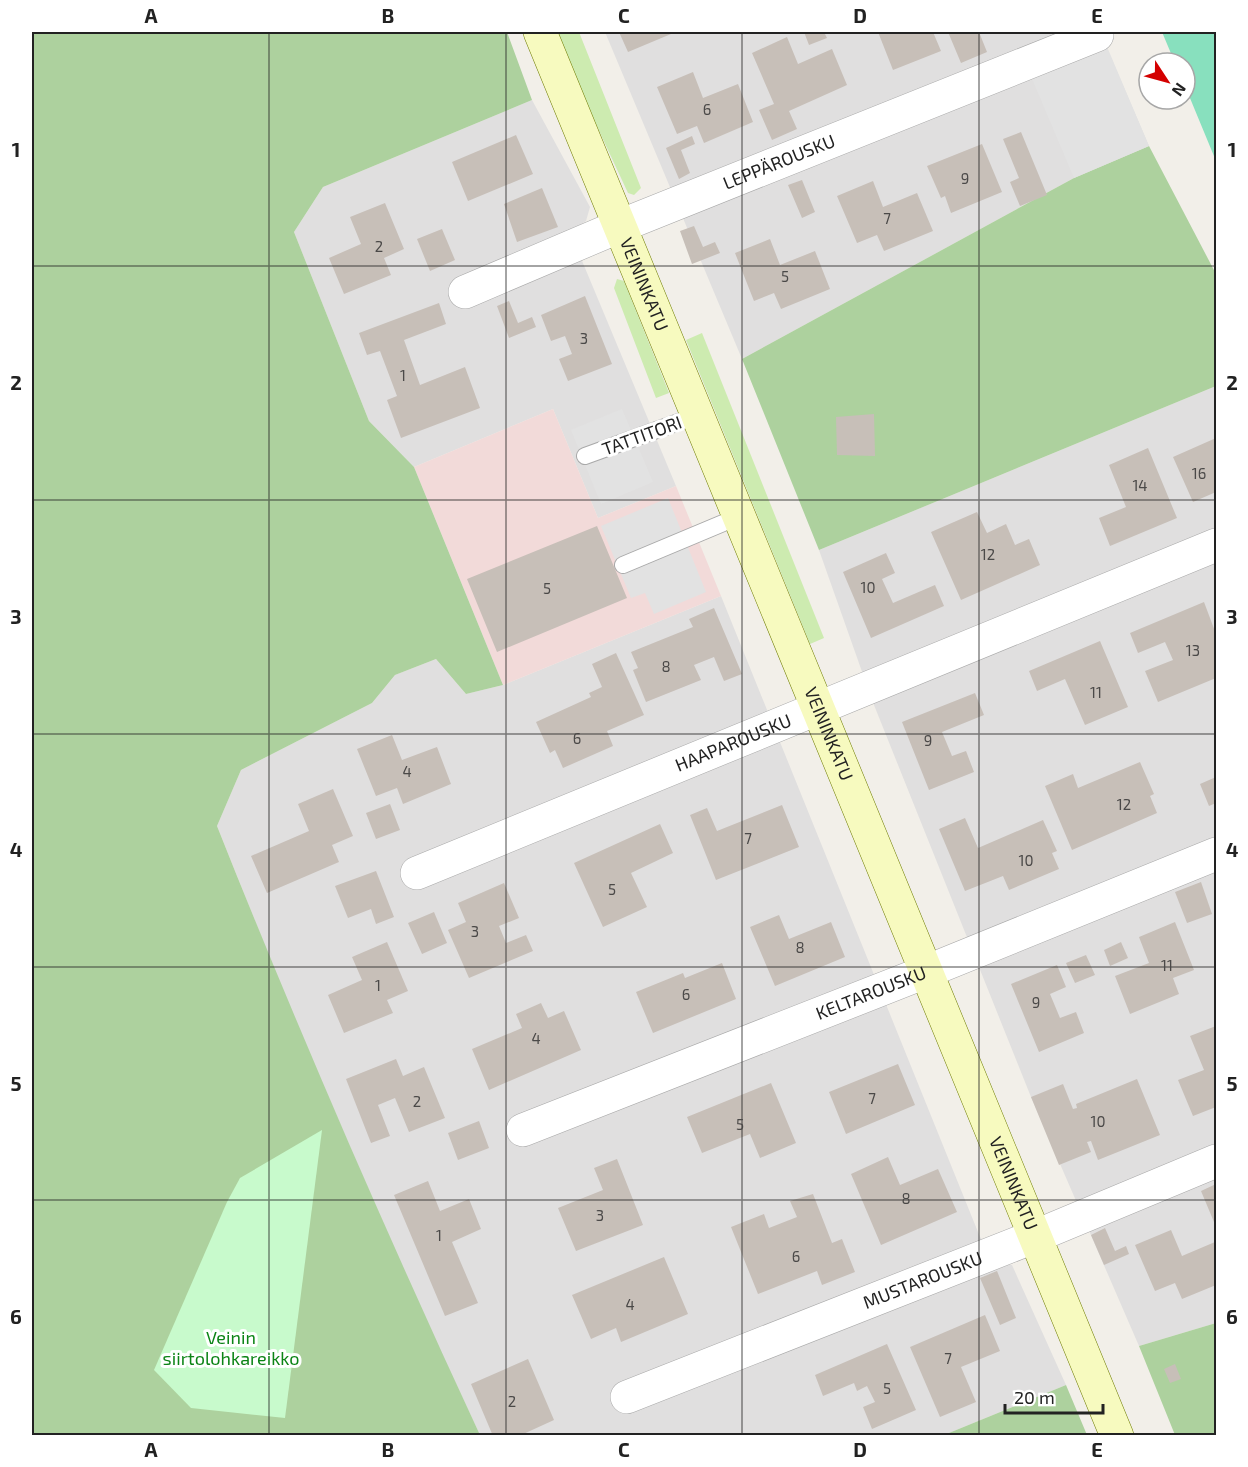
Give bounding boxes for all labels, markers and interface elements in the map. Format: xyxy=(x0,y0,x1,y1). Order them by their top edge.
text: A xyxy=(144,3,158,27)
text: B xyxy=(382,3,394,27)
text: C xyxy=(618,3,630,27)
text: D xyxy=(853,3,867,27)
text: E xyxy=(1091,3,1103,27)
north arrow xyxy=(1137,51,1197,111)
text: N xyxy=(1168,80,1191,100)
house number: 6 xyxy=(703,100,711,118)
street label: LEPPÄROUSKU xyxy=(720,129,838,194)
text: 1 xyxy=(12,137,20,161)
text: 1 xyxy=(1228,137,1236,161)
house number: 9 xyxy=(961,169,969,187)
house number: 7 xyxy=(883,209,891,227)
street label: VEININKATU xyxy=(616,234,674,334)
house number: 2 xyxy=(375,237,383,255)
house number: 5 xyxy=(781,267,789,285)
house number: 3 xyxy=(580,329,588,347)
house number: 1 xyxy=(400,366,406,384)
text: 2 xyxy=(10,370,22,394)
text: 2 xyxy=(1226,370,1238,394)
street label: TATTITORI xyxy=(599,410,685,460)
house number: 16 xyxy=(1192,464,1206,482)
house number: 14 xyxy=(1132,476,1148,494)
house number: 12 xyxy=(981,545,995,563)
house number: 10 xyxy=(860,578,876,596)
house number: 5 xyxy=(543,579,551,597)
text: 3 xyxy=(10,604,22,628)
text: 3 xyxy=(1226,604,1238,628)
house number: 13 xyxy=(1186,641,1200,659)
house number: 8 xyxy=(661,657,671,675)
house number: 11 xyxy=(1090,683,1102,701)
street label: VEININKATU xyxy=(800,684,858,784)
street label: HAAPAROUSKU xyxy=(672,709,794,776)
house number: 6 xyxy=(573,729,581,747)
house number: 9 xyxy=(924,731,932,749)
house number: 4 xyxy=(402,762,412,780)
house number: 12 xyxy=(1117,795,1131,813)
house number: 7 xyxy=(744,829,752,847)
text: 4 xyxy=(10,837,23,861)
text: 4 xyxy=(1226,837,1239,861)
house number: 10 xyxy=(1018,851,1034,869)
house number: 5 xyxy=(608,880,616,898)
house number: 3 xyxy=(471,922,479,940)
house number: 8 xyxy=(795,938,805,956)
house number: 11 xyxy=(1161,956,1173,974)
street label: KELTAROUSKU xyxy=(813,961,929,1024)
house number: 1 xyxy=(375,976,381,994)
house number: 6 xyxy=(682,985,690,1003)
house number: 9 xyxy=(1032,993,1040,1011)
house number: 4 xyxy=(531,1029,541,1047)
text: 5 xyxy=(10,1071,22,1095)
text: 5 xyxy=(1226,1071,1238,1095)
house number: 7 xyxy=(868,1089,876,1107)
house number: 2 xyxy=(413,1092,421,1110)
house number: 10 xyxy=(1090,1112,1106,1130)
house number: 5 xyxy=(736,1115,744,1133)
street label: VEININKATU xyxy=(985,1133,1043,1233)
house number: 8 xyxy=(901,1189,911,1207)
house number: 3 xyxy=(596,1206,604,1224)
house number: 1 xyxy=(436,1226,442,1244)
street label: MUSTAROUSKU xyxy=(860,1246,985,1313)
house number: 6 xyxy=(792,1247,800,1265)
house number: 4 xyxy=(625,1295,635,1313)
text: 6 xyxy=(10,1304,22,1328)
text: 6 xyxy=(1226,1304,1238,1328)
park label: Veinin siirtolohkareikko xyxy=(163,1326,299,1369)
house number: 7 xyxy=(944,1349,952,1367)
scale bar xyxy=(1005,1377,1102,1415)
house number: 5 xyxy=(883,1379,891,1397)
text: 20 m xyxy=(1014,1386,1055,1408)
house number: 2 xyxy=(508,1392,516,1410)
text: A xyxy=(144,1437,158,1461)
text: B xyxy=(382,1437,394,1461)
text: C xyxy=(618,1437,630,1461)
text: D xyxy=(853,1437,867,1461)
text: E xyxy=(1091,1437,1103,1461)

